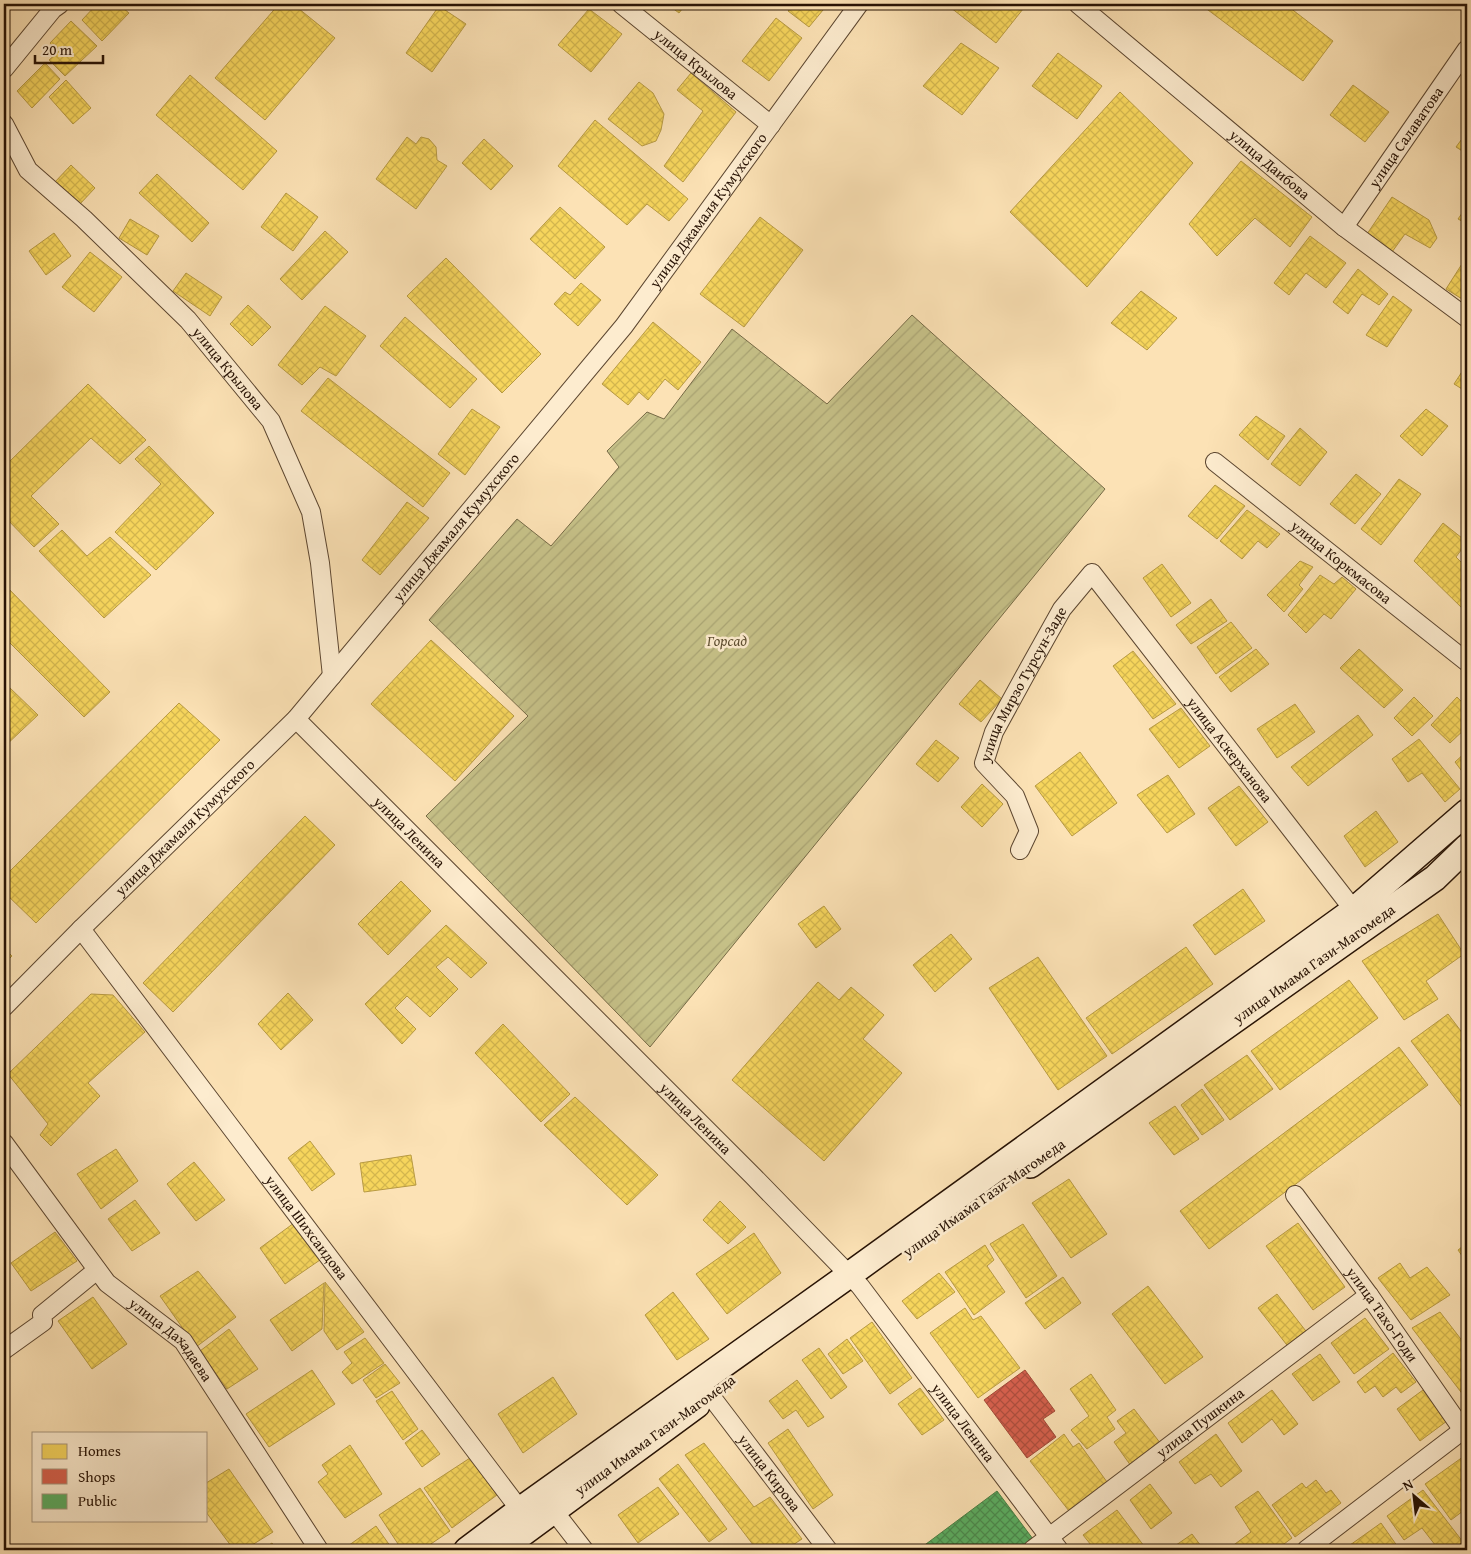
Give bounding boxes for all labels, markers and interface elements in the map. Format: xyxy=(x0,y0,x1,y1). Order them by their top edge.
street label: улица Крылова xyxy=(649,23,743,105)
scale bar xyxy=(35,32,102,64)
text: 20 m xyxy=(42,39,73,60)
street label: улица Салаватова xyxy=(1363,82,1448,193)
street label: улица Даибова xyxy=(1224,124,1315,205)
street label: улица Джамаля Кумухского xyxy=(643,128,772,293)
street label: улица Крылова xyxy=(187,321,269,415)
street label: улица Джамаля Кумухского xyxy=(387,448,524,606)
street label: улица Коркмасова xyxy=(1286,515,1397,609)
street label: улица Мирзо Турсун-Заде xyxy=(974,603,1071,765)
park label: Горсад xyxy=(706,630,747,651)
street label: улица Аскерханова xyxy=(1182,692,1278,807)
street label: улица Джамаля Кумухского xyxy=(109,754,259,901)
street label: улица Ленина xyxy=(368,790,451,873)
street label: улица Имама Гази-Магомеда xyxy=(1228,898,1400,1029)
street label: улица Ленина xyxy=(655,1077,737,1159)
street label: улица Имама Гази-Магомеда xyxy=(897,1133,1070,1262)
street label: улица Шихсаидова xyxy=(260,1170,354,1284)
street label: улица Тахо-Годи xyxy=(1341,1262,1423,1366)
street label: улица Дахадаева xyxy=(124,1292,218,1386)
street label: улица Имама Гази-Магомеда xyxy=(569,1369,740,1501)
street label: улица Ленина xyxy=(926,1378,1001,1467)
street label: улица Пушкина xyxy=(1151,1382,1249,1463)
street label: улица Кирова xyxy=(733,1429,807,1516)
legend xyxy=(32,1432,208,1522)
text: Homes xyxy=(78,1440,121,1461)
text: Shops xyxy=(78,1466,115,1487)
north arrow xyxy=(1388,1472,1438,1522)
text: N xyxy=(1399,1473,1417,1496)
text: Public xyxy=(78,1490,117,1511)

